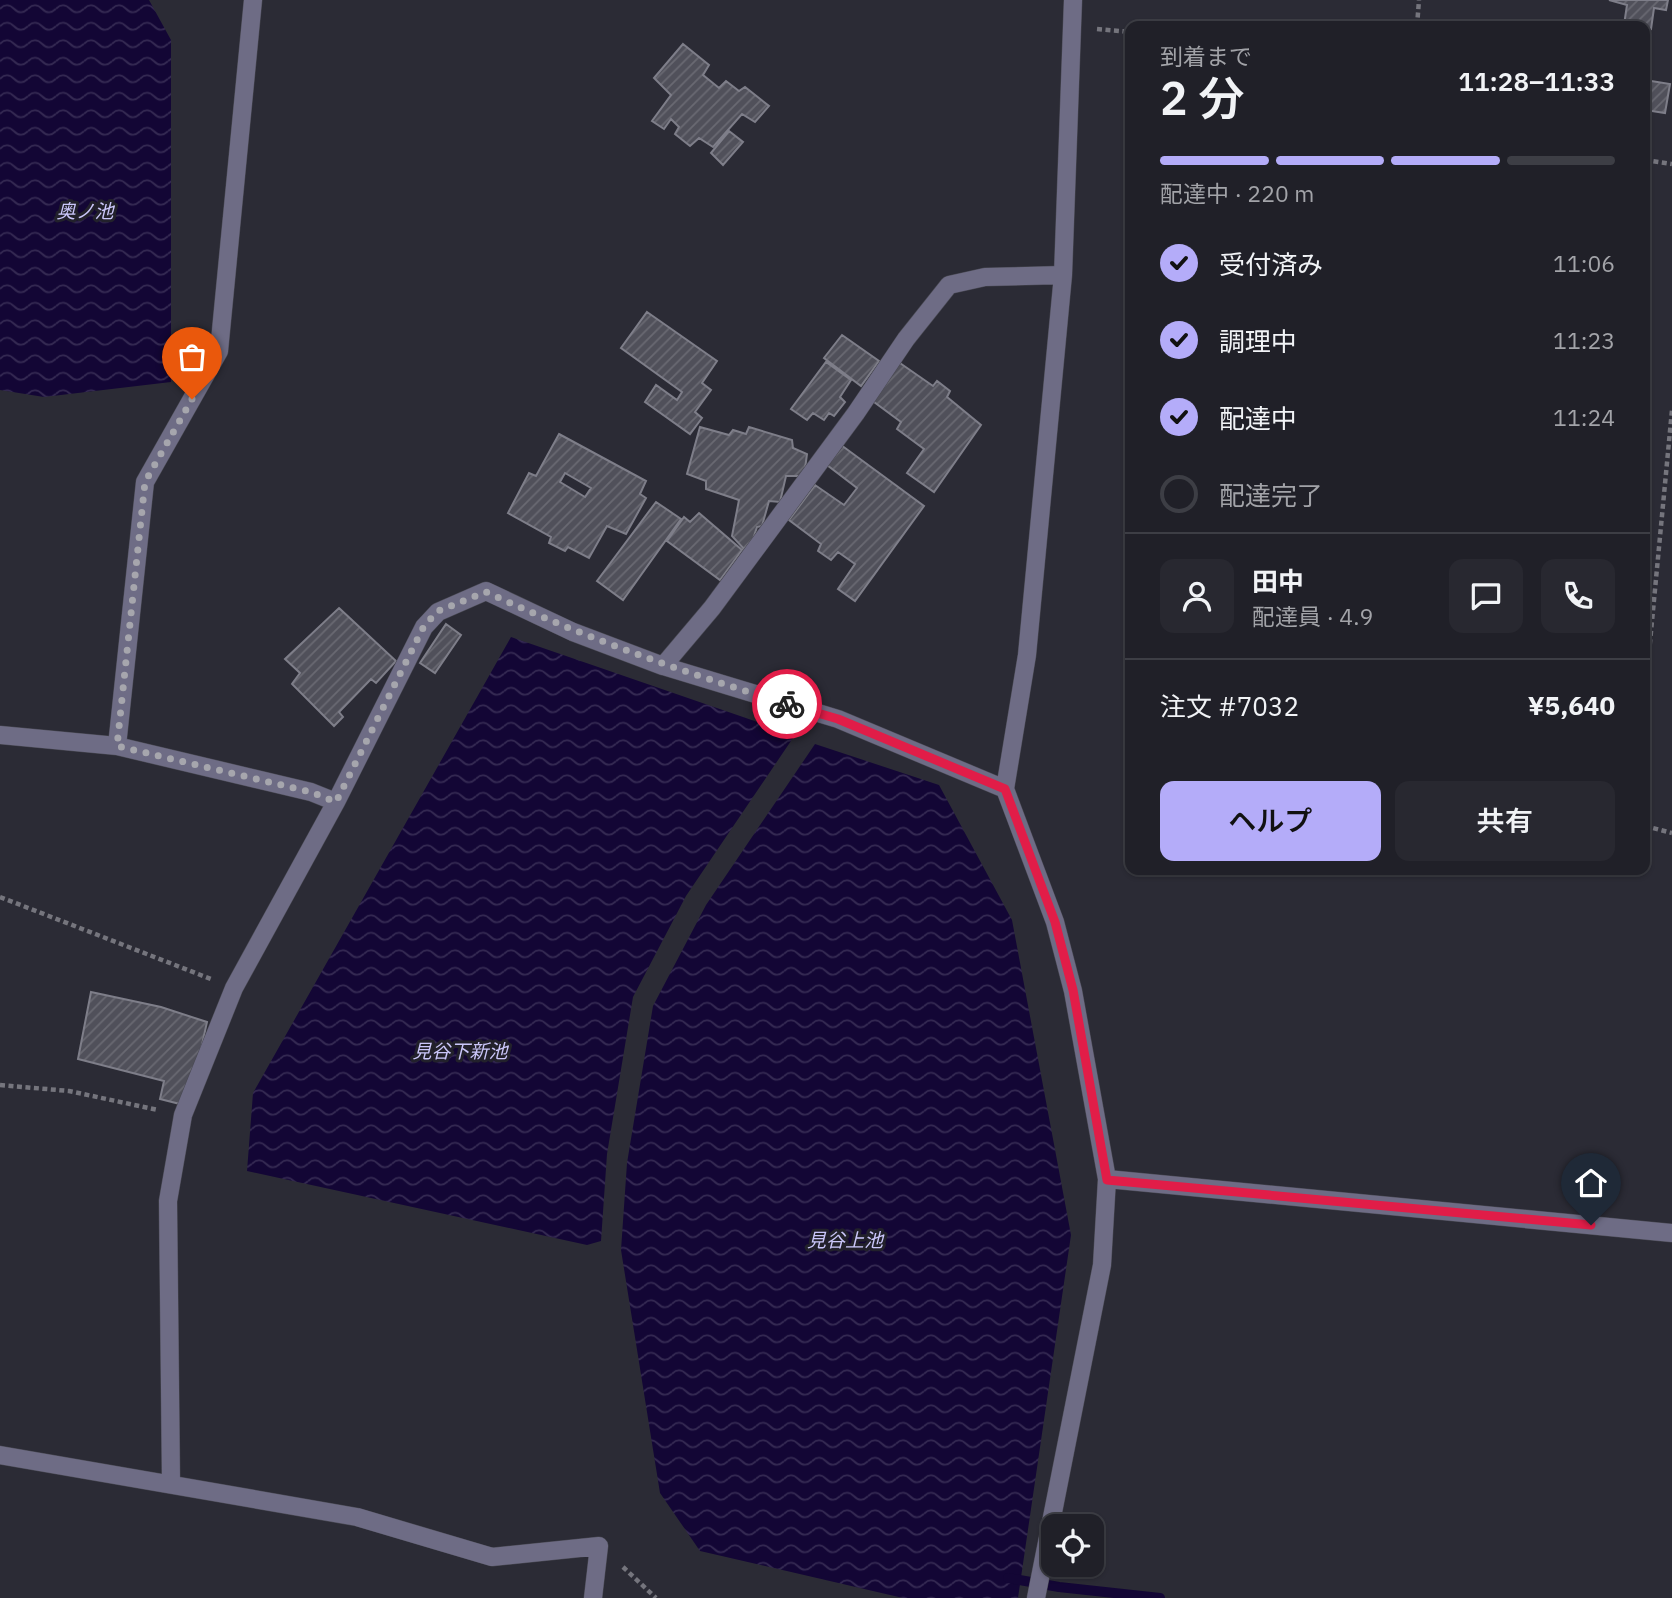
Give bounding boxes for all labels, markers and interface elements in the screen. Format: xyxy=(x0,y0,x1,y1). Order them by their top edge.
text: 到着まで xyxy=(1160,41,1252,71)
text: 11:28–11:33 xyxy=(1458,64,1615,98)
text: 2 分 xyxy=(1160,68,1244,128)
text: 配達中 · 220 m xyxy=(1160,178,1314,208)
water label: 奥ノ池 xyxy=(56,199,115,223)
icon: check xyxy=(1160,244,1198,282)
text: 受付済み xyxy=(1219,247,1323,281)
text: 11:06 xyxy=(1553,248,1615,278)
icon: check xyxy=(1160,321,1198,359)
text: 調理中 xyxy=(1219,324,1297,358)
text: 11:23 xyxy=(1553,325,1615,355)
pin xyxy=(162,327,222,399)
icon: bag xyxy=(173,338,211,376)
icon: check xyxy=(1160,398,1198,436)
text: 配達中 xyxy=(1219,401,1297,435)
text: 11:24 xyxy=(1553,402,1615,432)
text: 配達完了 xyxy=(1219,478,1323,512)
button: person xyxy=(1160,559,1234,633)
button: chat xyxy=(1449,559,1523,633)
button: phone xyxy=(1541,559,1615,633)
text: 田中 xyxy=(1252,564,1304,598)
text: 配達員 · 4.9 xyxy=(1252,601,1373,631)
courier xyxy=(752,669,822,739)
icon: bike xyxy=(768,685,806,723)
text: ¥5,640 xyxy=(1528,688,1615,722)
text: 注文 #7032 xyxy=(1160,689,1299,723)
button: ヘルプ xyxy=(1160,781,1381,861)
button: 共有 xyxy=(1395,781,1615,861)
water label: 見谷下新池 xyxy=(412,1039,509,1063)
pin xyxy=(1561,1153,1621,1225)
icon: home xyxy=(1572,1164,1610,1202)
water label: 見谷上池 xyxy=(807,1228,885,1252)
map controls xyxy=(1041,1514,1104,1577)
button: locate xyxy=(1041,1514,1104,1577)

